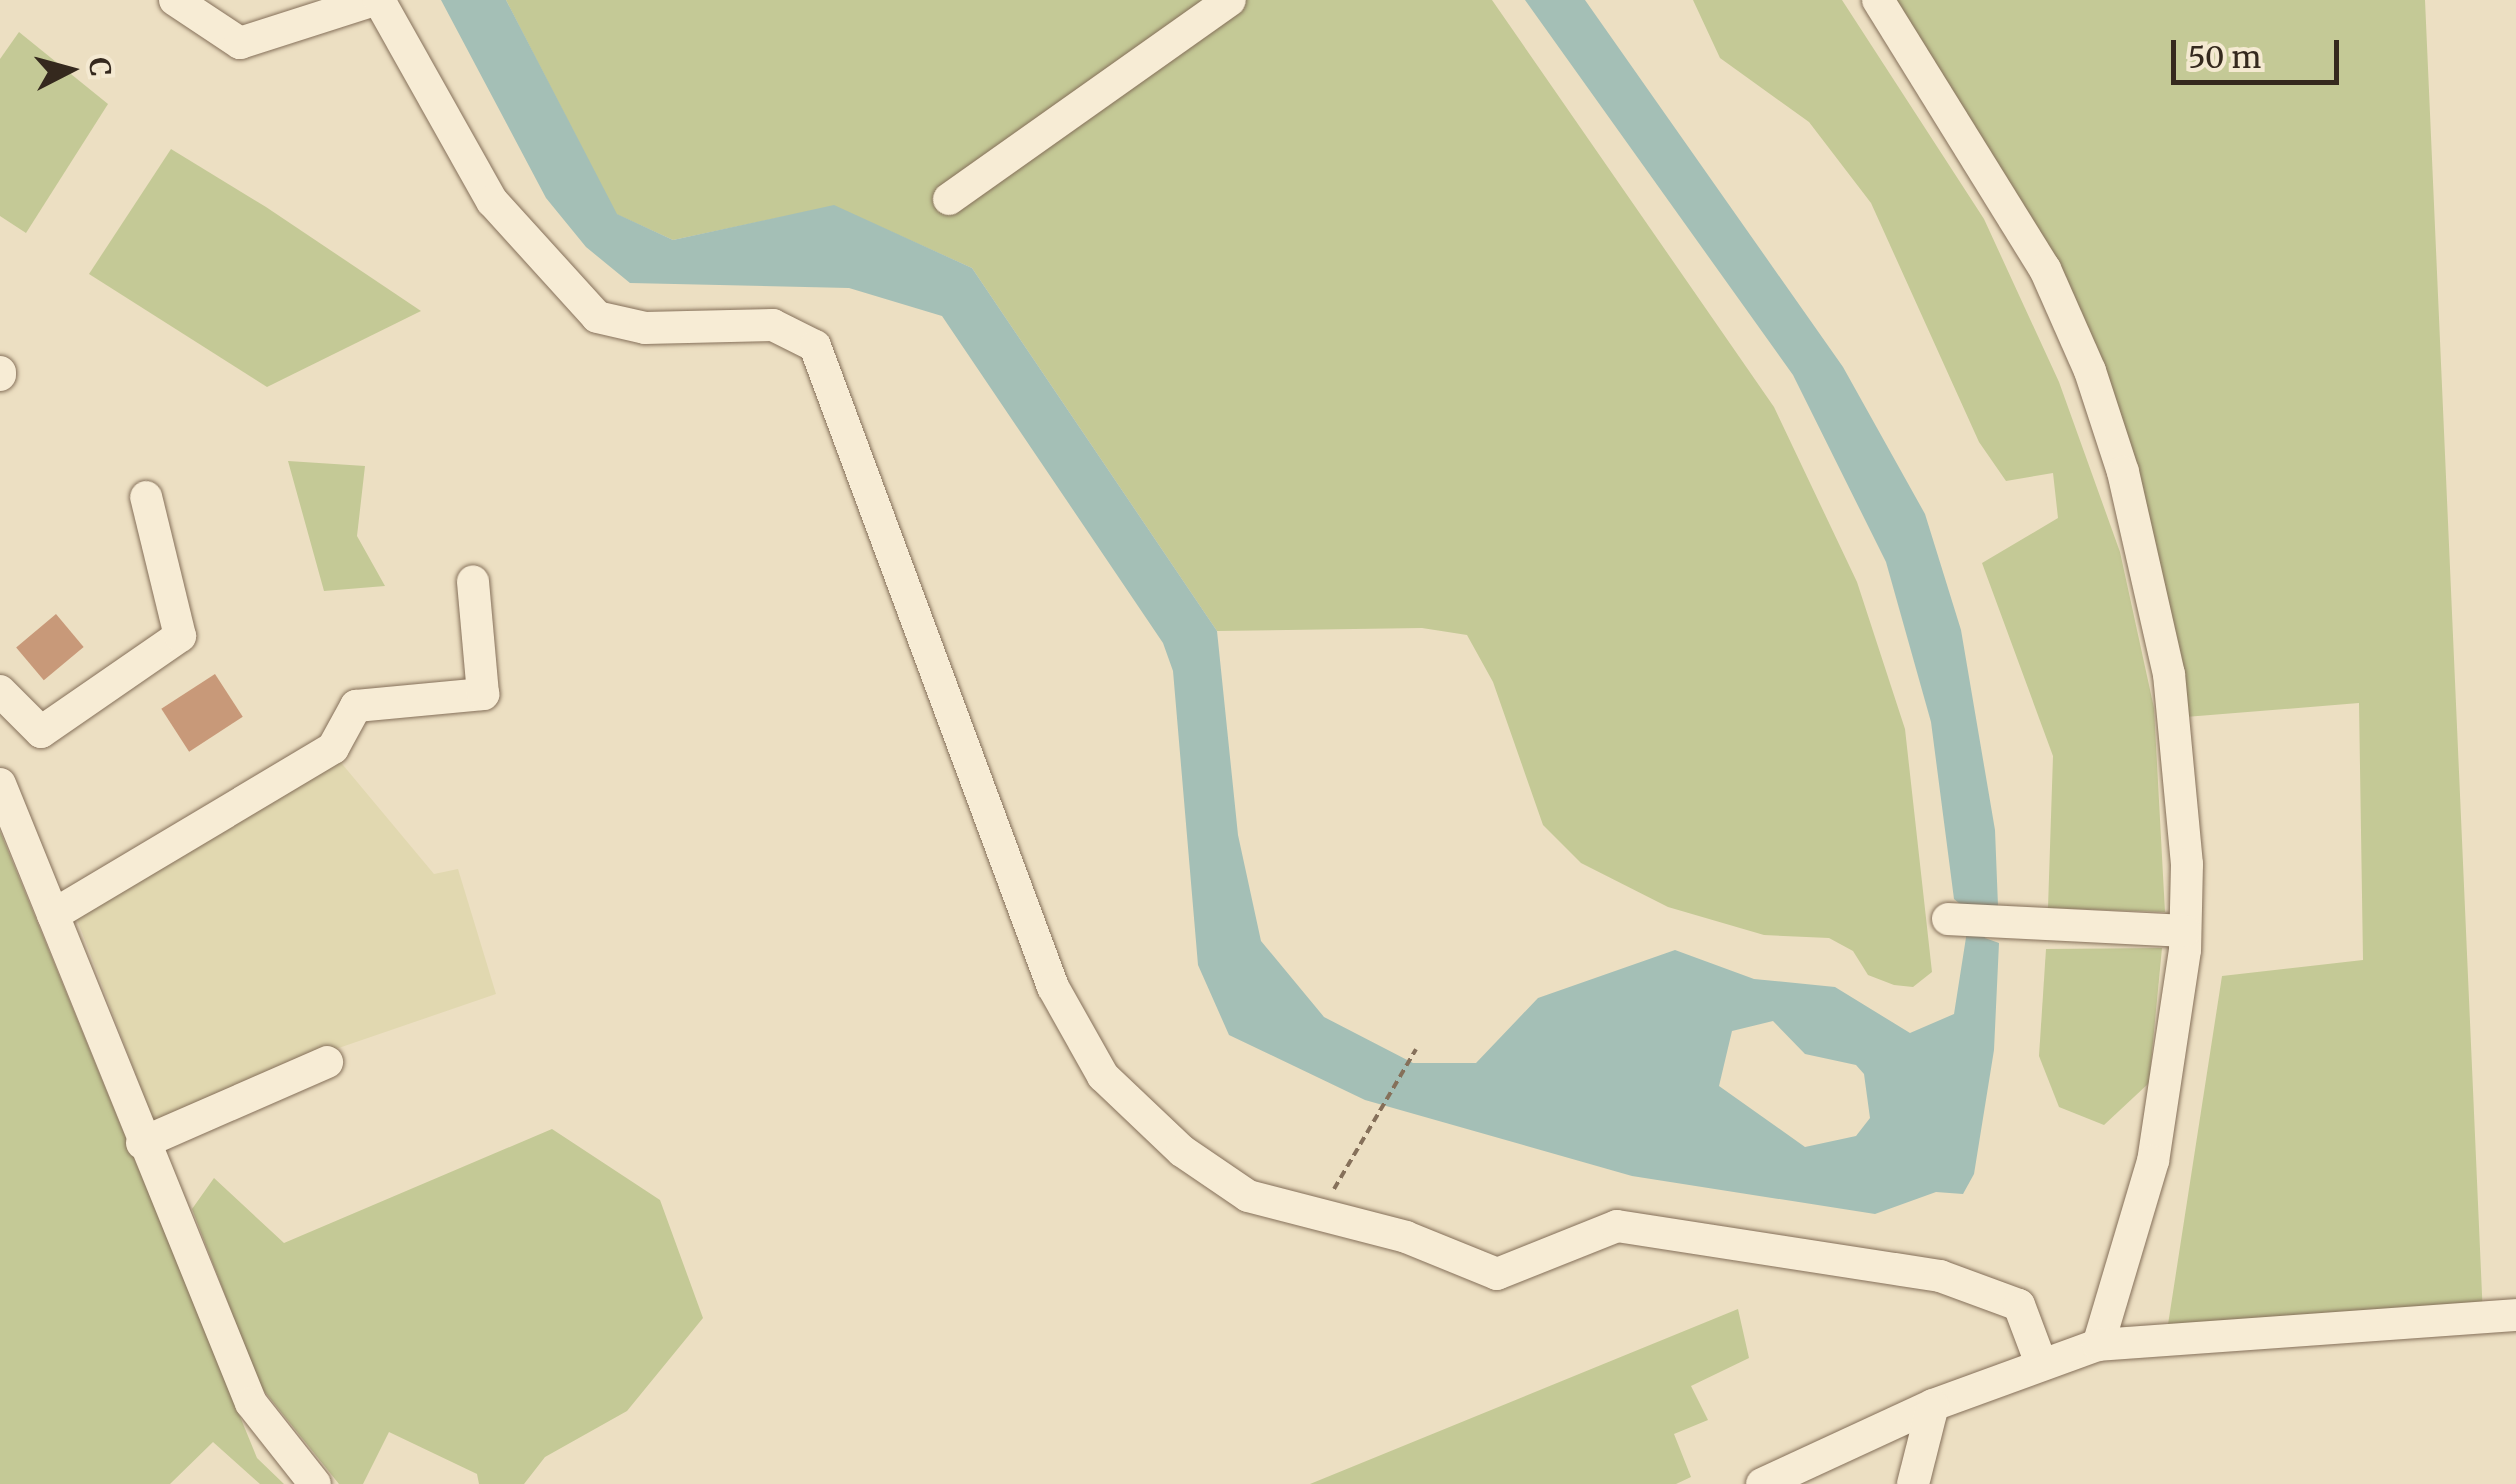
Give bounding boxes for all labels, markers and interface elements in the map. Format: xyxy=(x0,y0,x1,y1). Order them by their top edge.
north arrow xyxy=(20,20,120,120)
scale bar xyxy=(2176,20,2344,82)
text: 50 m xyxy=(2188,38,2261,76)
text: С xyxy=(81,56,119,78)

